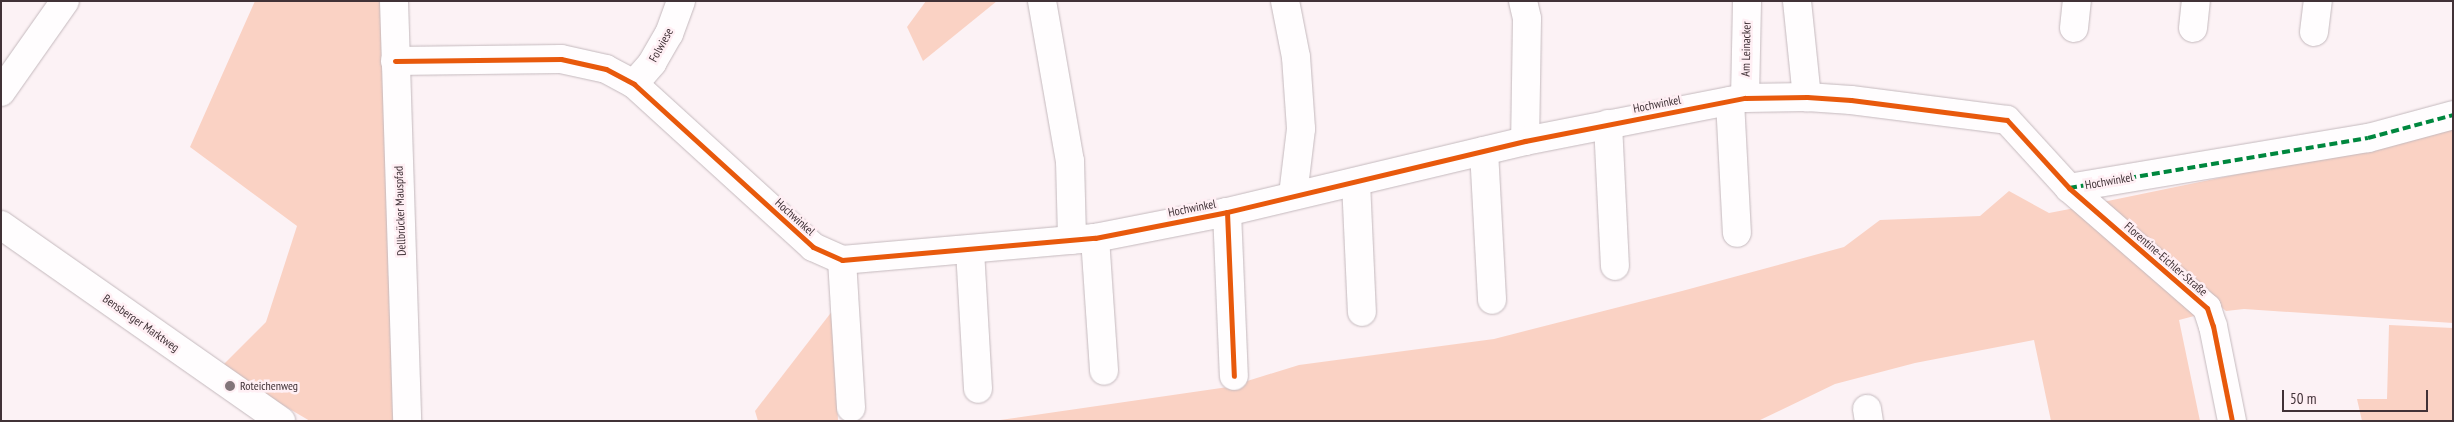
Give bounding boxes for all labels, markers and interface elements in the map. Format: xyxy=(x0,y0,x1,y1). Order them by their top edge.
street label: Am Leinacker xyxy=(1738,21,1754,77)
street label: Folwiese xyxy=(646,26,676,64)
street label: Hochwinkel xyxy=(1632,92,1682,116)
street label: Dellbrücker Mauspfad xyxy=(391,166,409,256)
street label: Hochwinkel xyxy=(2084,170,2134,192)
street label: Hochwinkel xyxy=(772,195,818,239)
street label: Hochwinkel xyxy=(1167,196,1217,220)
street label: Florentine-Eichler-Straße xyxy=(2122,219,2210,299)
street label: Bensberger Marktweg xyxy=(100,291,182,355)
place label: Roteichenweg xyxy=(240,379,298,393)
marker: Roteichenweg xyxy=(224,380,236,392)
scale bar xyxy=(2284,380,2430,412)
text: 50 m xyxy=(2290,389,2316,408)

